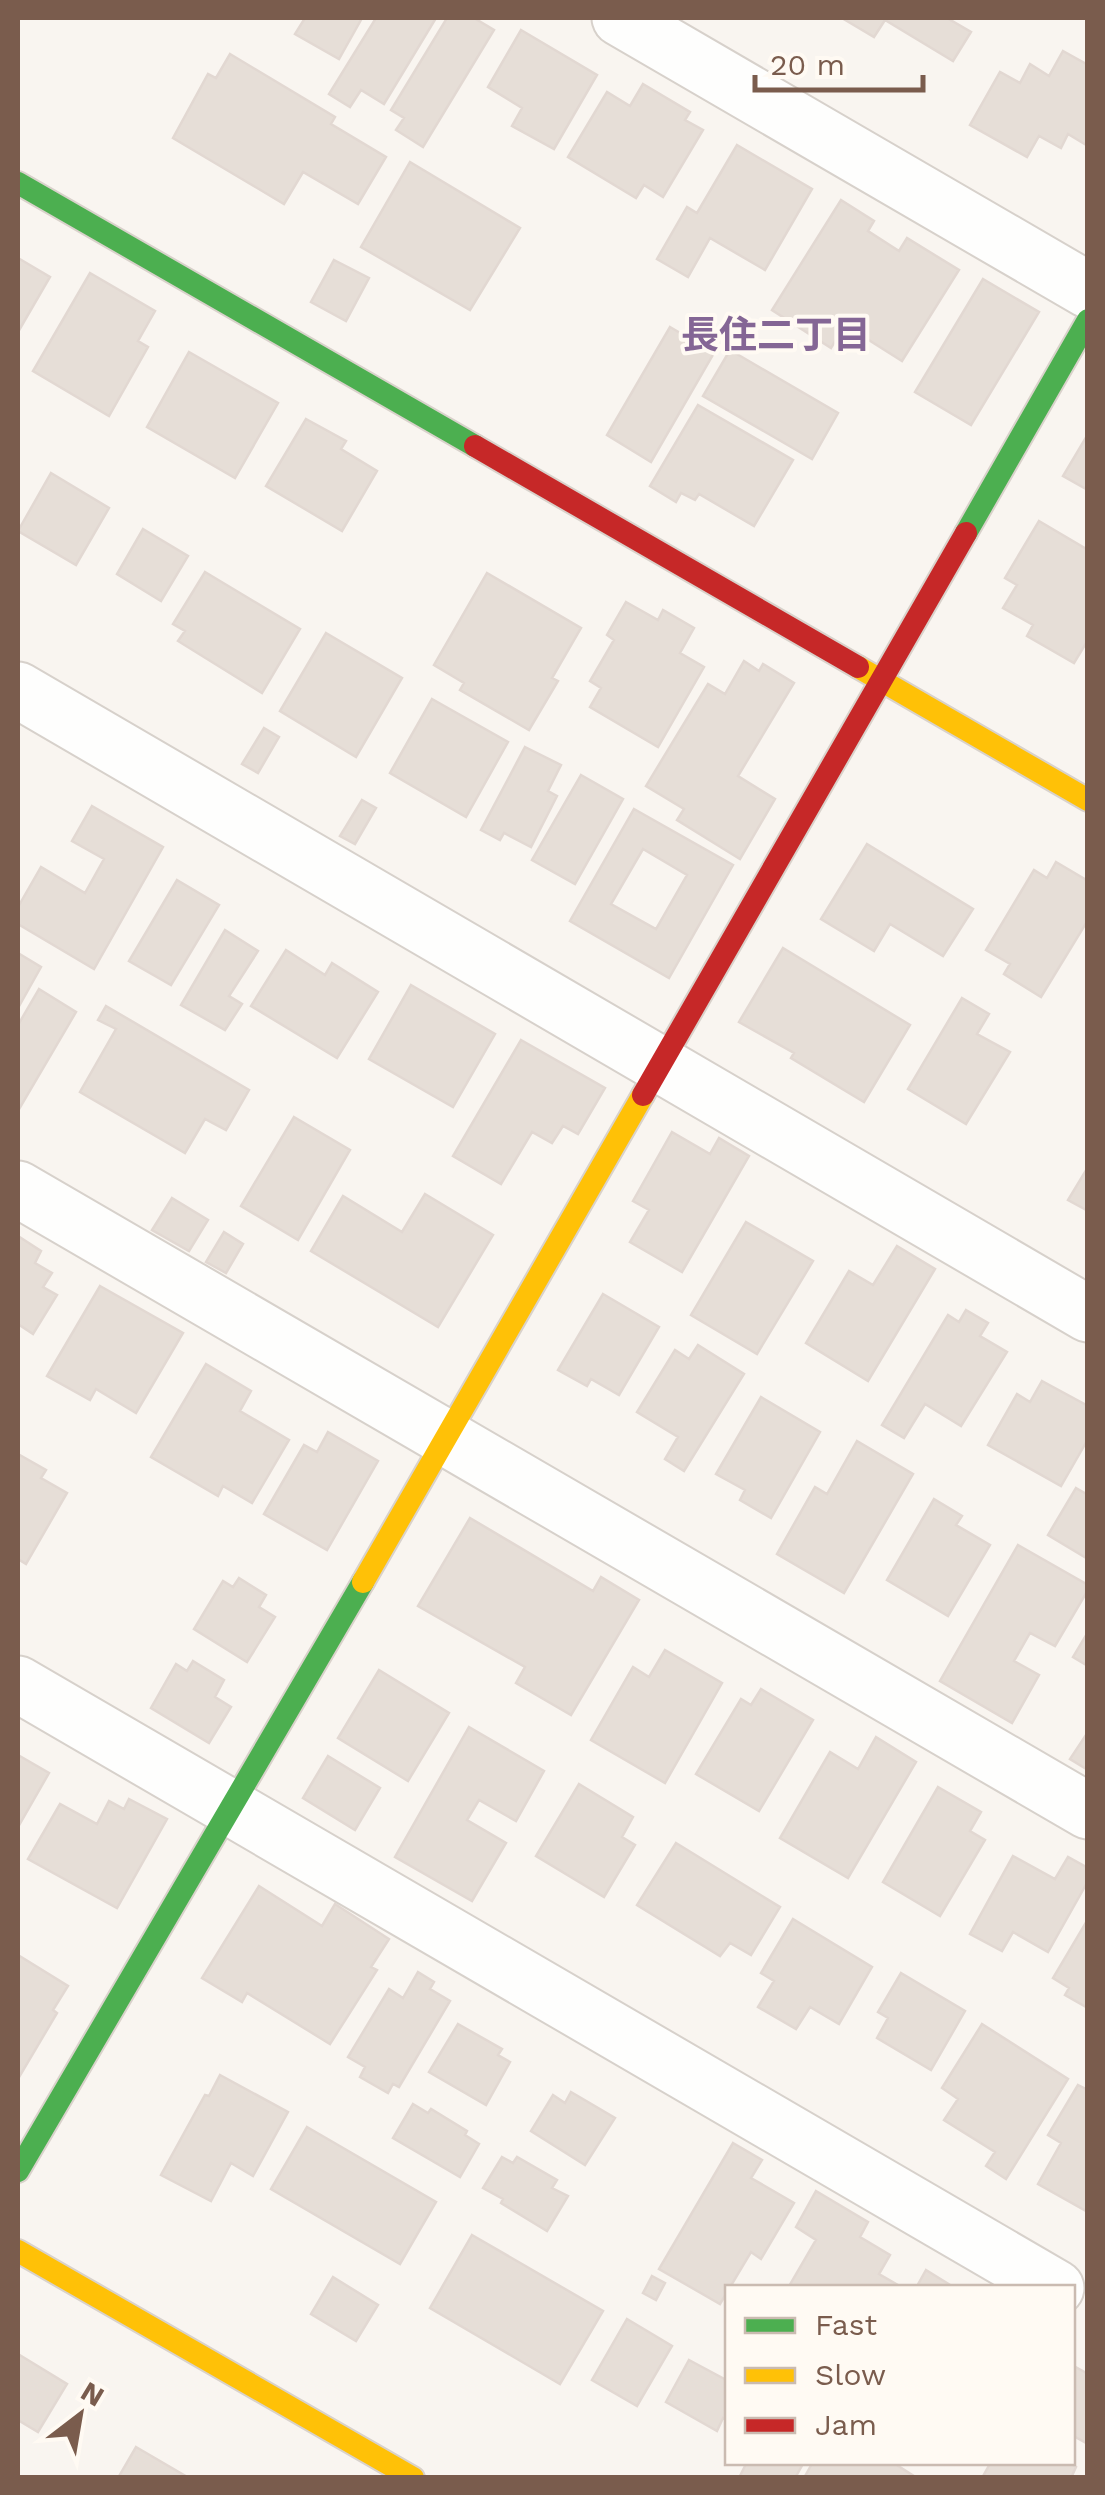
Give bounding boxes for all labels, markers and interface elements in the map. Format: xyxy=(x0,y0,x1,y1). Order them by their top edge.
scale bar xyxy=(755,30,922,92)
text: 20 m xyxy=(770,47,845,82)
district label: 長住二丁目 xyxy=(681,313,871,357)
legend xyxy=(725,2285,1075,2465)
text: Fast xyxy=(815,2307,878,2342)
text: Slow xyxy=(815,2357,886,2392)
north arrow xyxy=(30,2365,130,2465)
text: N xyxy=(75,2375,110,2413)
text: Jam xyxy=(815,2407,877,2442)

